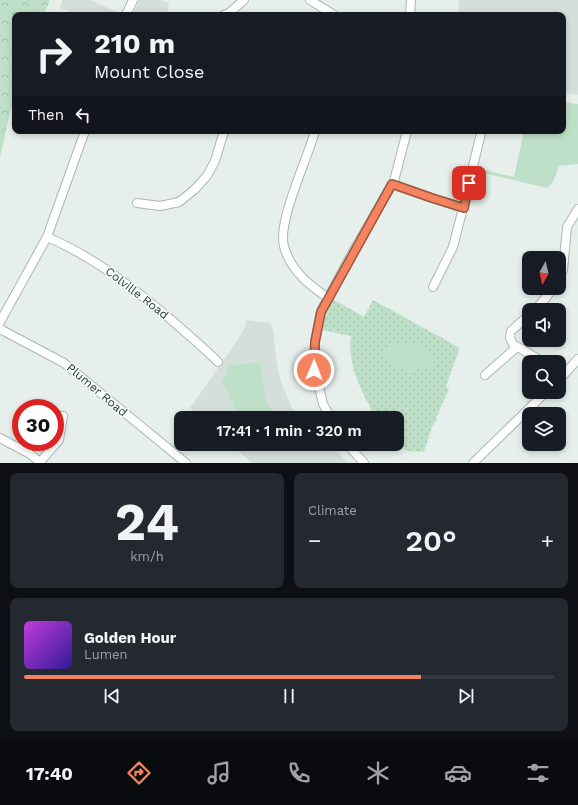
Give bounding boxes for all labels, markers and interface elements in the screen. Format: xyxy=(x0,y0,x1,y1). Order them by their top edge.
text: 210 m xyxy=(94,27,175,60)
icon: right xyxy=(28,28,80,80)
text: Mount Close xyxy=(94,61,204,82)
icon: left xyxy=(72,104,94,126)
text: Then xyxy=(28,106,64,124)
pin xyxy=(452,166,486,200)
icon: arrive xyxy=(458,172,480,194)
north arrow xyxy=(522,251,566,295)
map controls xyxy=(522,251,566,451)
street label: Colville Road xyxy=(103,264,171,322)
button: sound xyxy=(522,303,566,347)
position arrow xyxy=(293,349,335,391)
button: search xyxy=(522,355,566,399)
street label: Plumer Road xyxy=(64,361,130,419)
speed limit sign: 30 xyxy=(12,399,64,451)
button: layers xyxy=(522,407,566,451)
text: 17:41 · 1 min · 320 m xyxy=(216,422,362,440)
text: 24 xyxy=(115,492,179,553)
text: Climate xyxy=(308,503,357,518)
text: 20° xyxy=(405,523,457,558)
text: − xyxy=(308,528,321,553)
text: + xyxy=(541,528,554,553)
text: km/h xyxy=(130,549,164,564)
text: Golden Hour xyxy=(84,629,176,647)
text: Lumen xyxy=(84,647,128,662)
icon: previous xyxy=(101,685,123,707)
icon: pause xyxy=(278,685,300,707)
icon: next xyxy=(455,685,477,707)
icon: directions xyxy=(125,759,153,787)
icon: music xyxy=(205,759,233,787)
icon: phone xyxy=(285,759,313,787)
icon: climate xyxy=(364,759,392,787)
icon: car xyxy=(444,759,472,787)
icon: filters xyxy=(524,759,552,787)
text: 17:40 xyxy=(26,763,73,784)

